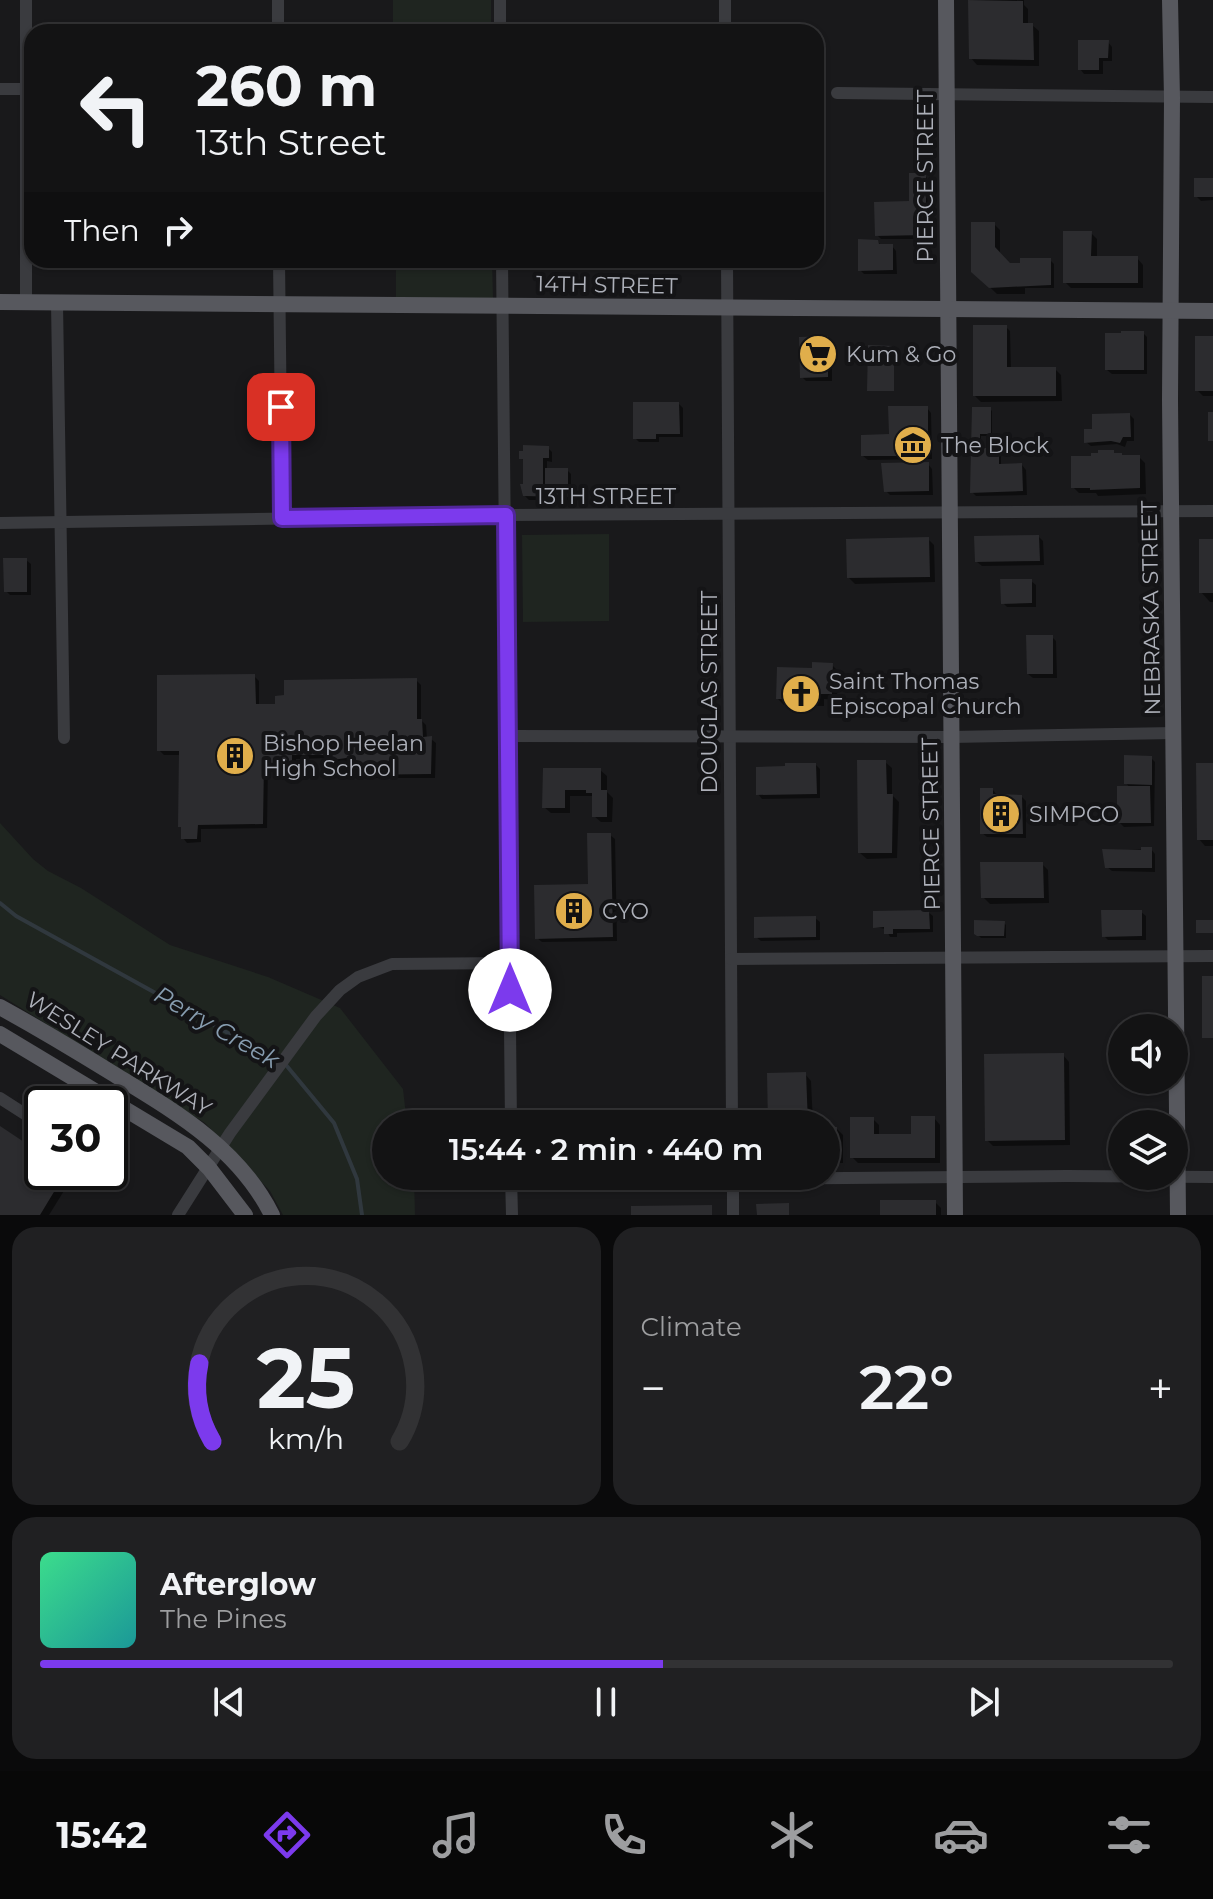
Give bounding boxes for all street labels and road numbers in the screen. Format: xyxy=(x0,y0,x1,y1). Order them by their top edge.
street label: PIERCE STREET xyxy=(912,89,939,262)
street label: 14TH STREET xyxy=(536,270,678,300)
street label: 13TH STREET xyxy=(536,483,677,510)
street label: NEBRASKA STREET xyxy=(1136,500,1166,716)
street label: DOUGLAS STREET xyxy=(696,590,723,794)
street label: PIERCE STREET xyxy=(916,737,946,911)
street label: WESLEY PARKWAY xyxy=(21,986,217,1122)

